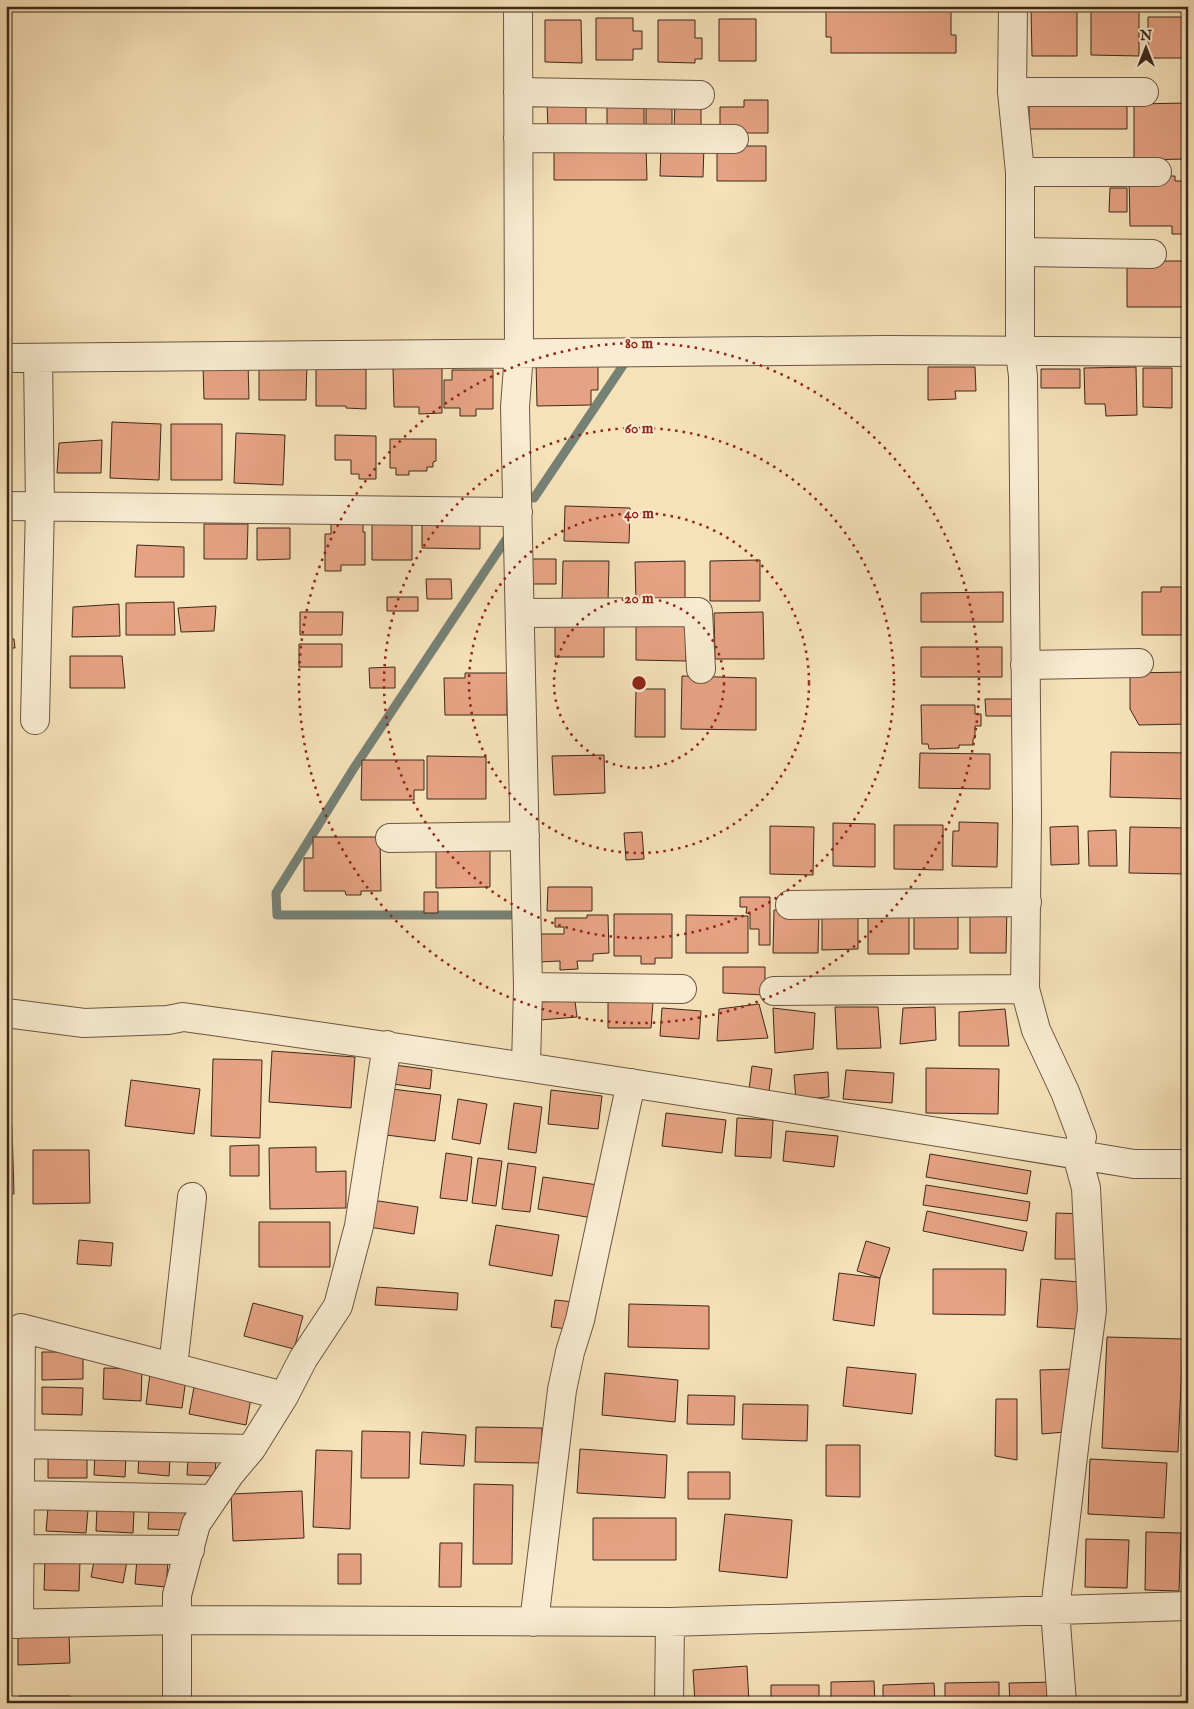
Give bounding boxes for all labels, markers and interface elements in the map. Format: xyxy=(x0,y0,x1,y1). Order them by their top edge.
north arrow xyxy=(1122,22,1172,72)
text: N xyxy=(1139,27,1152,45)
text: 80 m xyxy=(625,334,653,353)
text: 60 m xyxy=(625,419,654,438)
text: 40 m xyxy=(624,504,654,523)
text: 20 m xyxy=(624,589,654,608)
centre of rings xyxy=(630,674,648,692)

